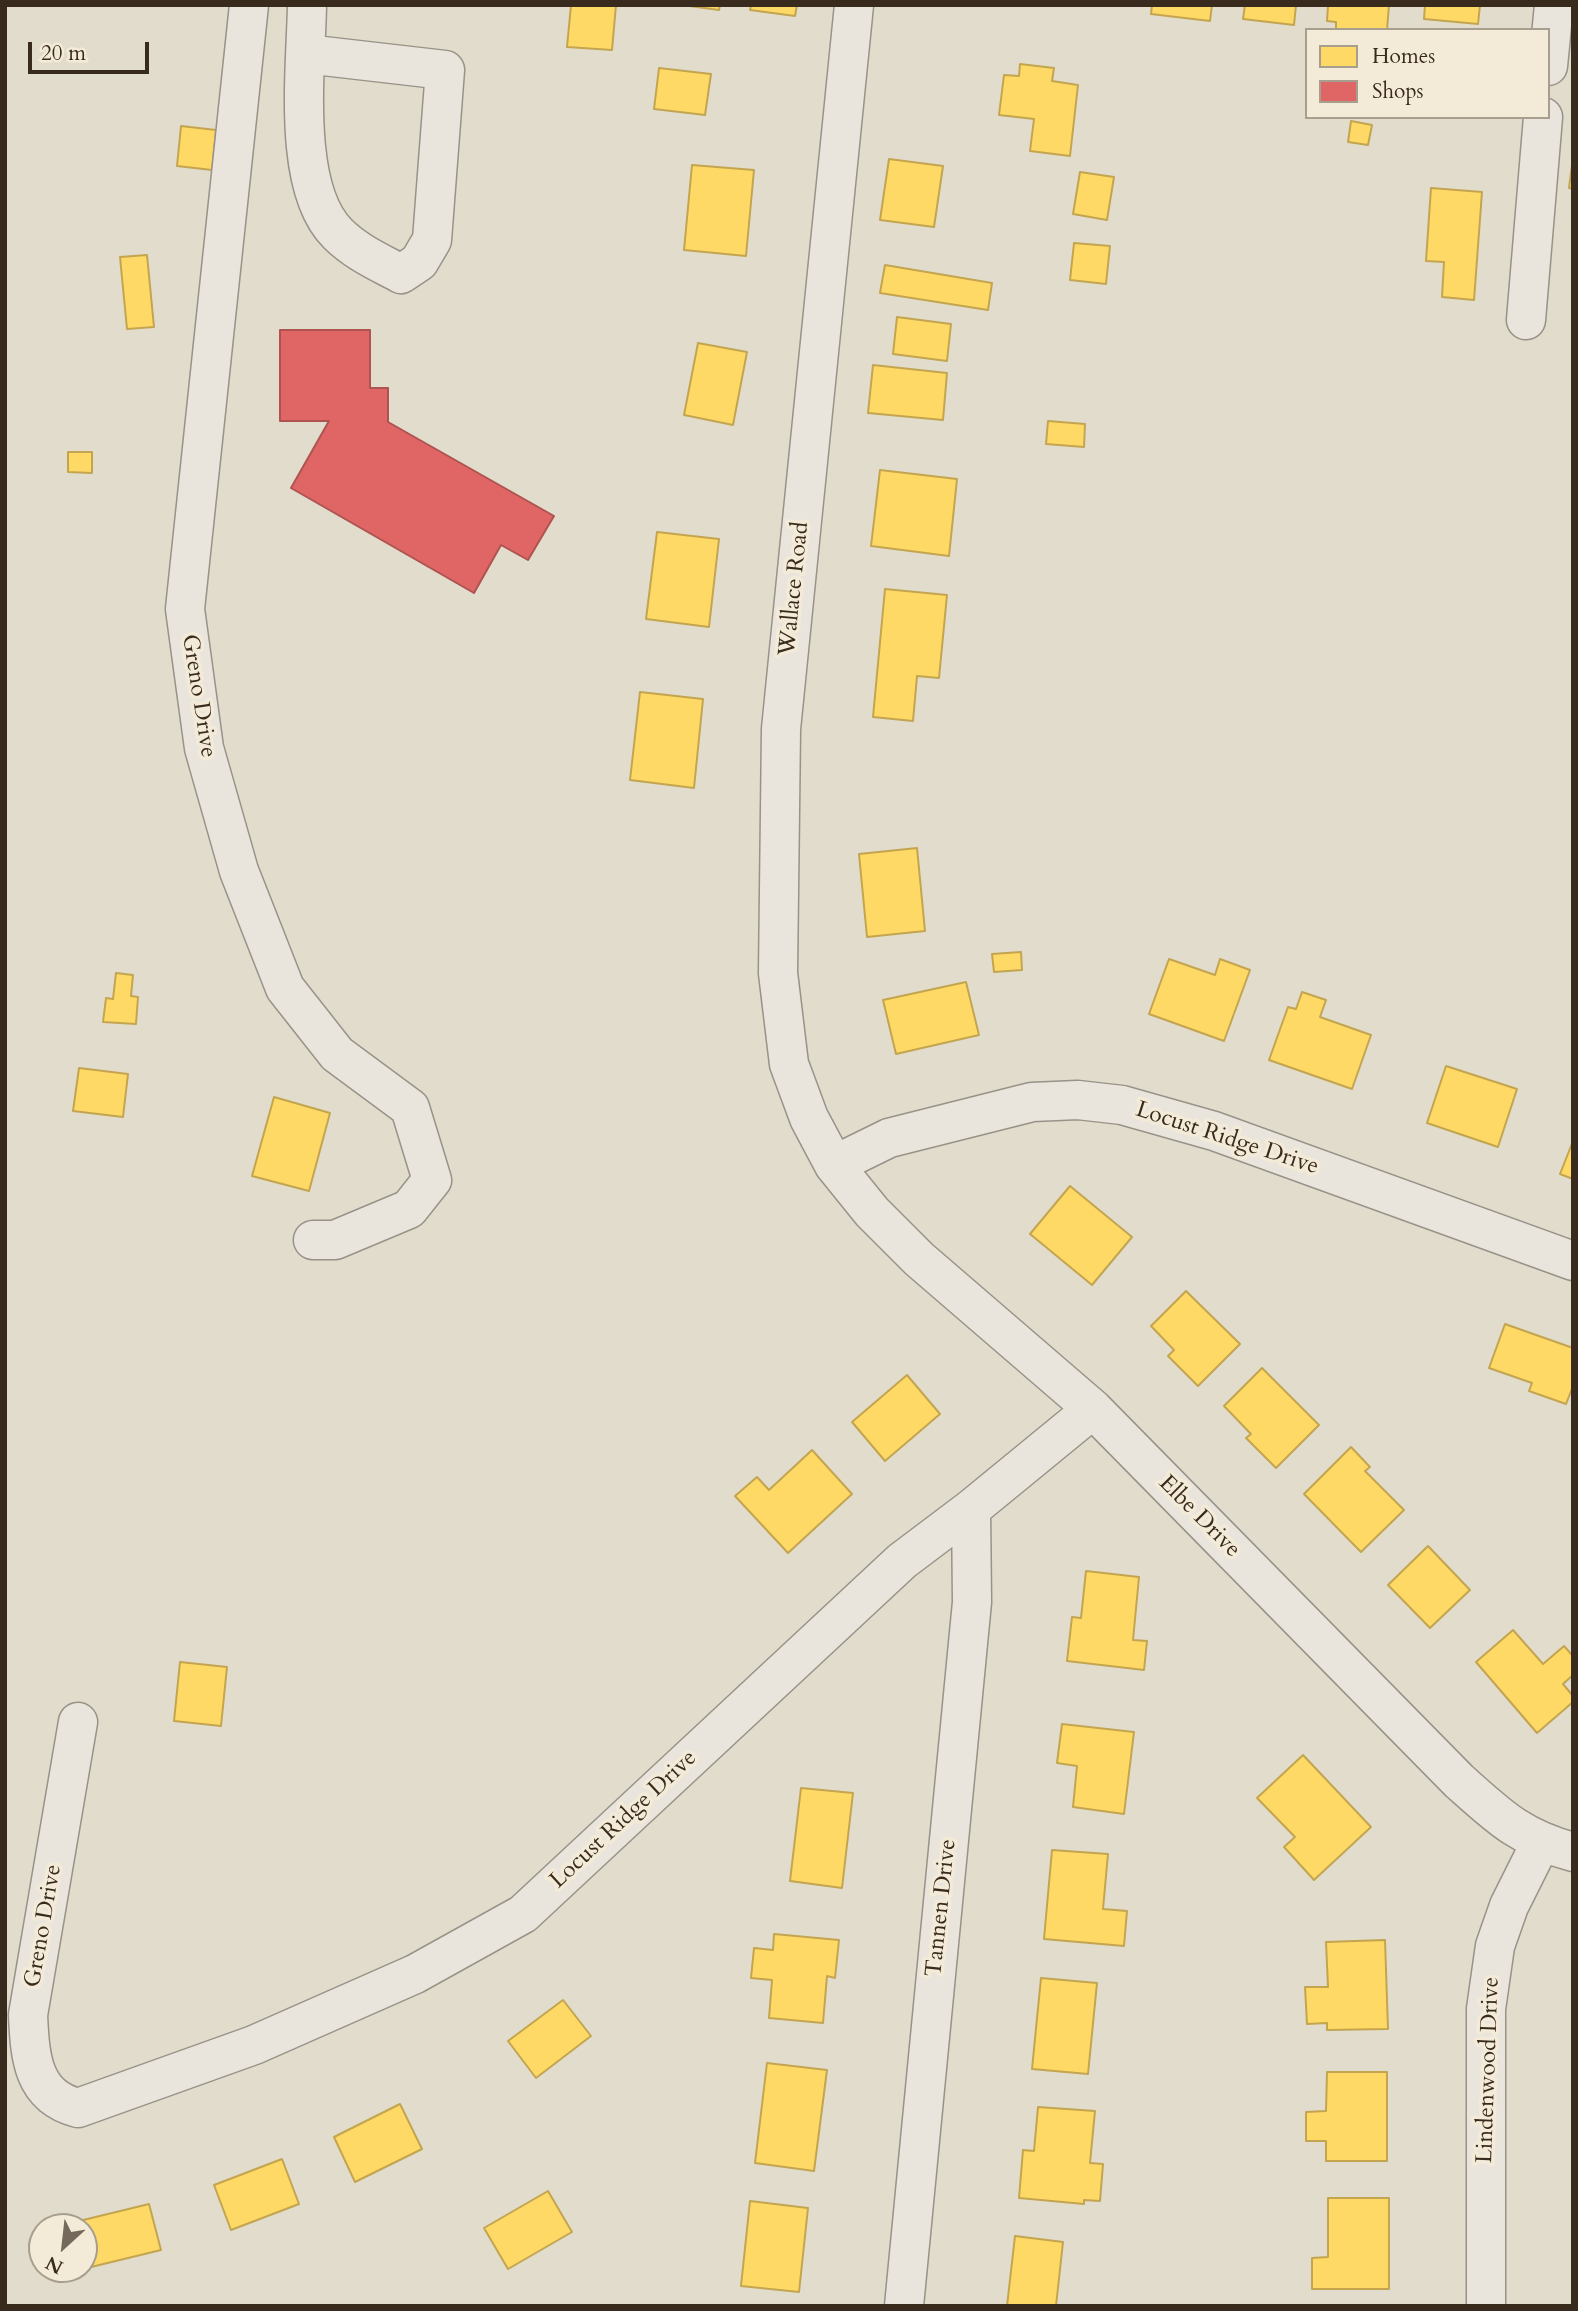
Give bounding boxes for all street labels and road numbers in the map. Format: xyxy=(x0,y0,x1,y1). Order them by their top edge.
street label: Wallace Road xyxy=(774,521,816,657)
street label: Greno Drive xyxy=(175,632,221,760)
street label: Locust Ridge Drive xyxy=(1132,1096,1322,1182)
street label: Elbe Drive xyxy=(1152,1470,1246,1564)
street label: Locust Ridge Drive xyxy=(545,1745,703,1895)
street label: Tannen Drive xyxy=(921,1838,963,1978)
street label: Greno Drive xyxy=(20,1862,68,1990)
street label: Lindenwood Drive xyxy=(1472,1976,1506,2164)

